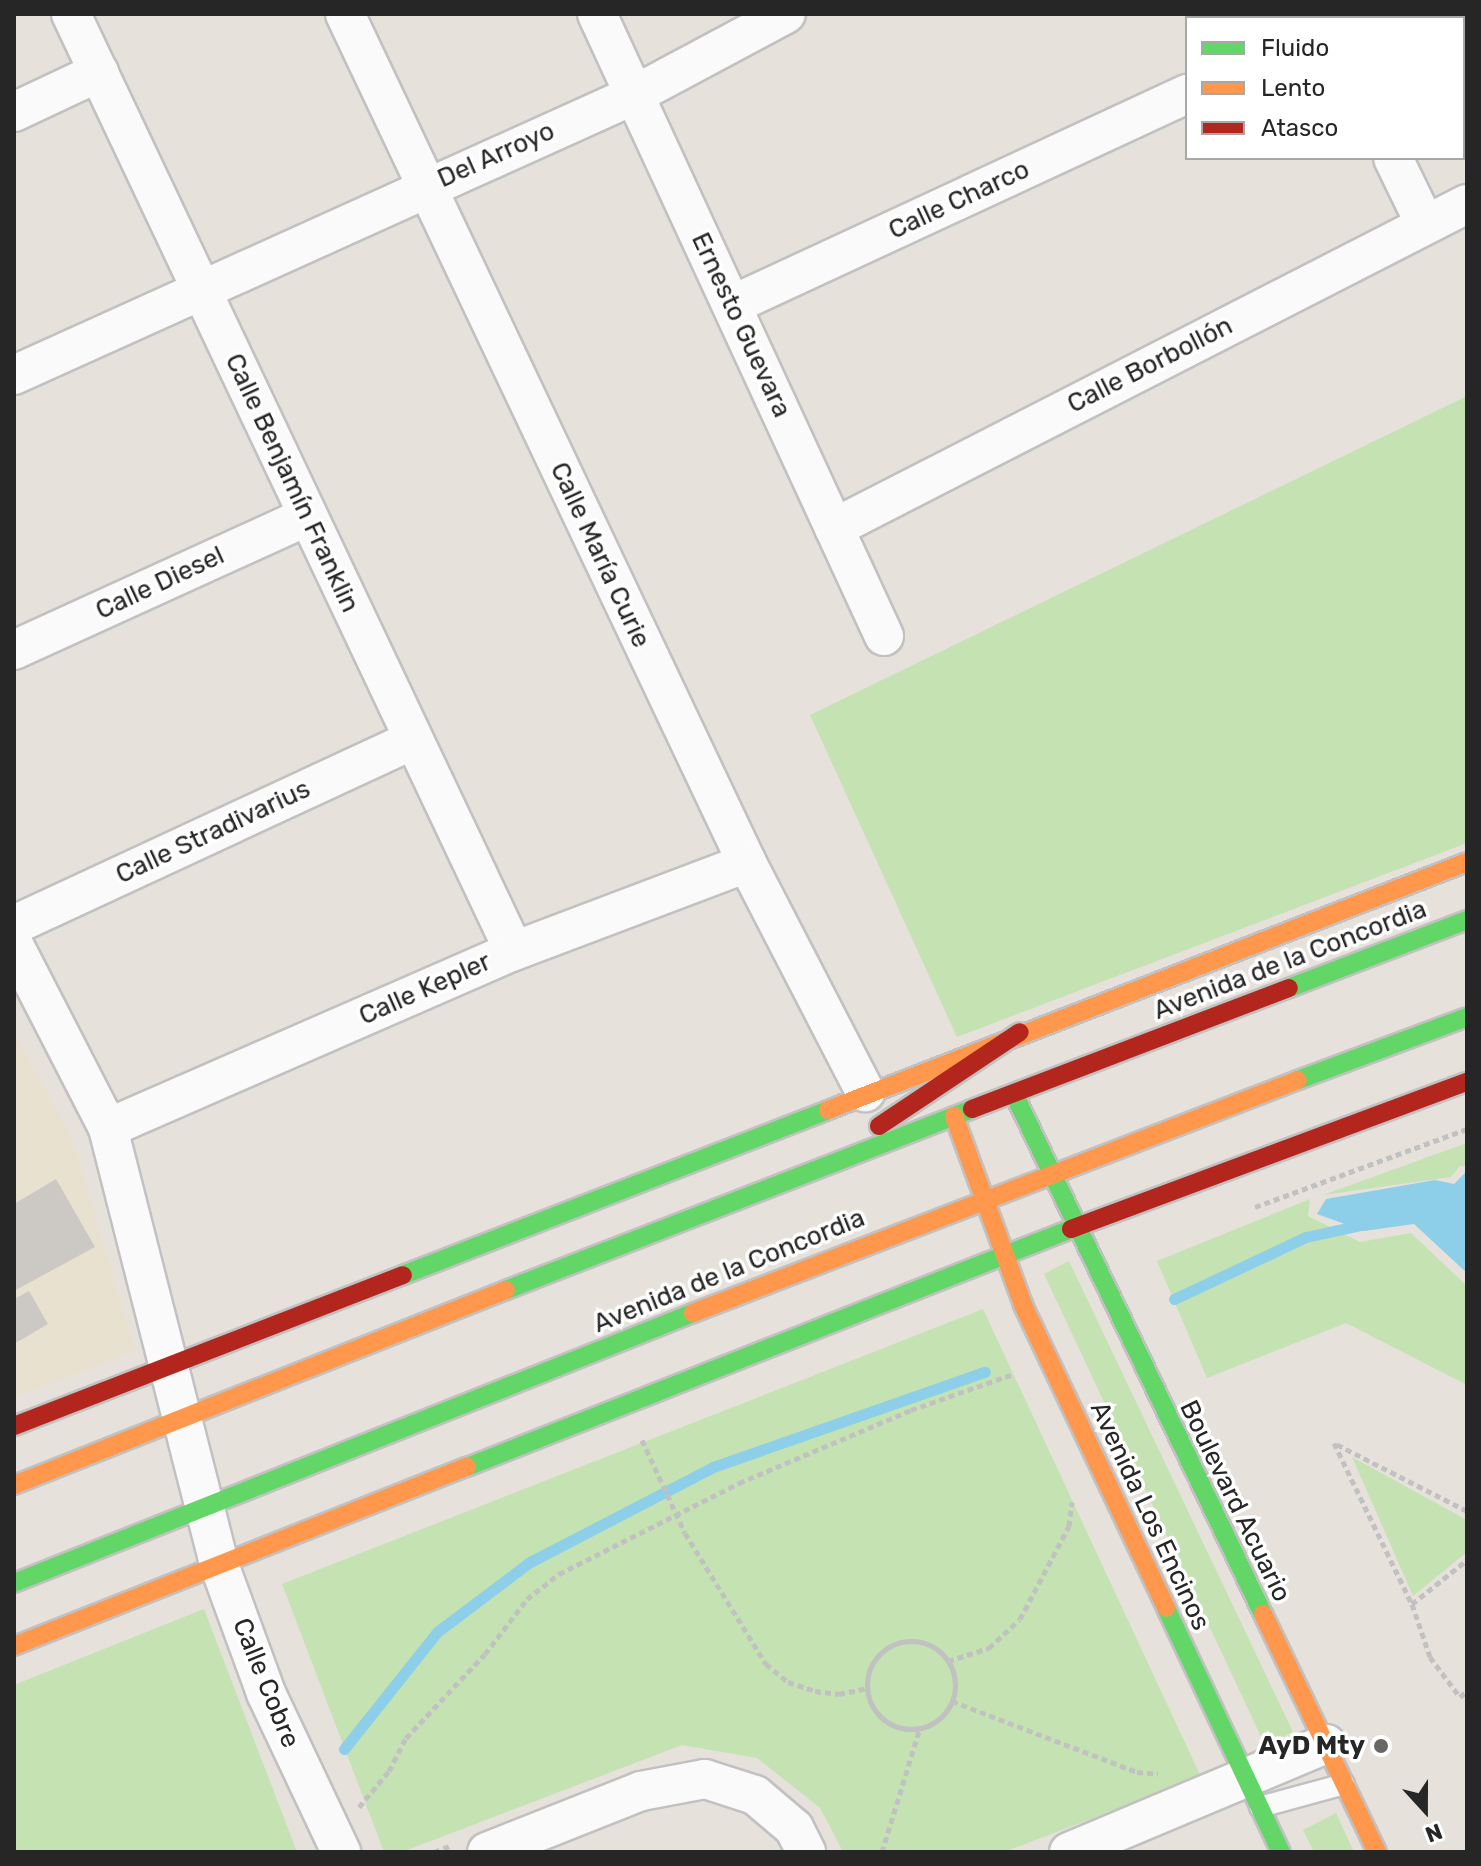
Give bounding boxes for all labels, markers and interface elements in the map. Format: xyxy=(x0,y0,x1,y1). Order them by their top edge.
legend xyxy=(1185,16,1465,160)
text: Fluido xyxy=(1261,34,1329,62)
text: Lento xyxy=(1261,74,1325,102)
text: Atasco xyxy=(1261,114,1338,142)
street label: Del Arroyo xyxy=(432,115,560,195)
street label: Calle Charco xyxy=(884,154,1034,246)
street label: Ernesto Guevara xyxy=(685,228,797,422)
street label: Calle Borbollón xyxy=(1062,310,1238,420)
street label: Calle Benjamín Franklin xyxy=(218,349,366,617)
street label: Calle María Curie xyxy=(543,457,657,653)
street label: Calle Diesel xyxy=(91,540,229,626)
street label: Calle Stradivarius xyxy=(111,773,315,891)
street label: Avenida de la Concordia xyxy=(1149,894,1431,1026)
street label: Calle Kepler xyxy=(354,946,496,1032)
street label: Avenida de la Concordia xyxy=(589,1202,869,1340)
street label: Boulevard Acuario xyxy=(1173,1395,1297,1607)
street label: Avenida Los Encinos xyxy=(1083,1397,1217,1635)
street label: Calle Cobre xyxy=(226,1614,306,1752)
place label: AyD Mty xyxy=(1259,1730,1365,1762)
marker: AyD Mty xyxy=(1372,1737,1390,1755)
north arrow xyxy=(1385,1770,1465,1850)
text: N xyxy=(1422,1817,1446,1848)

